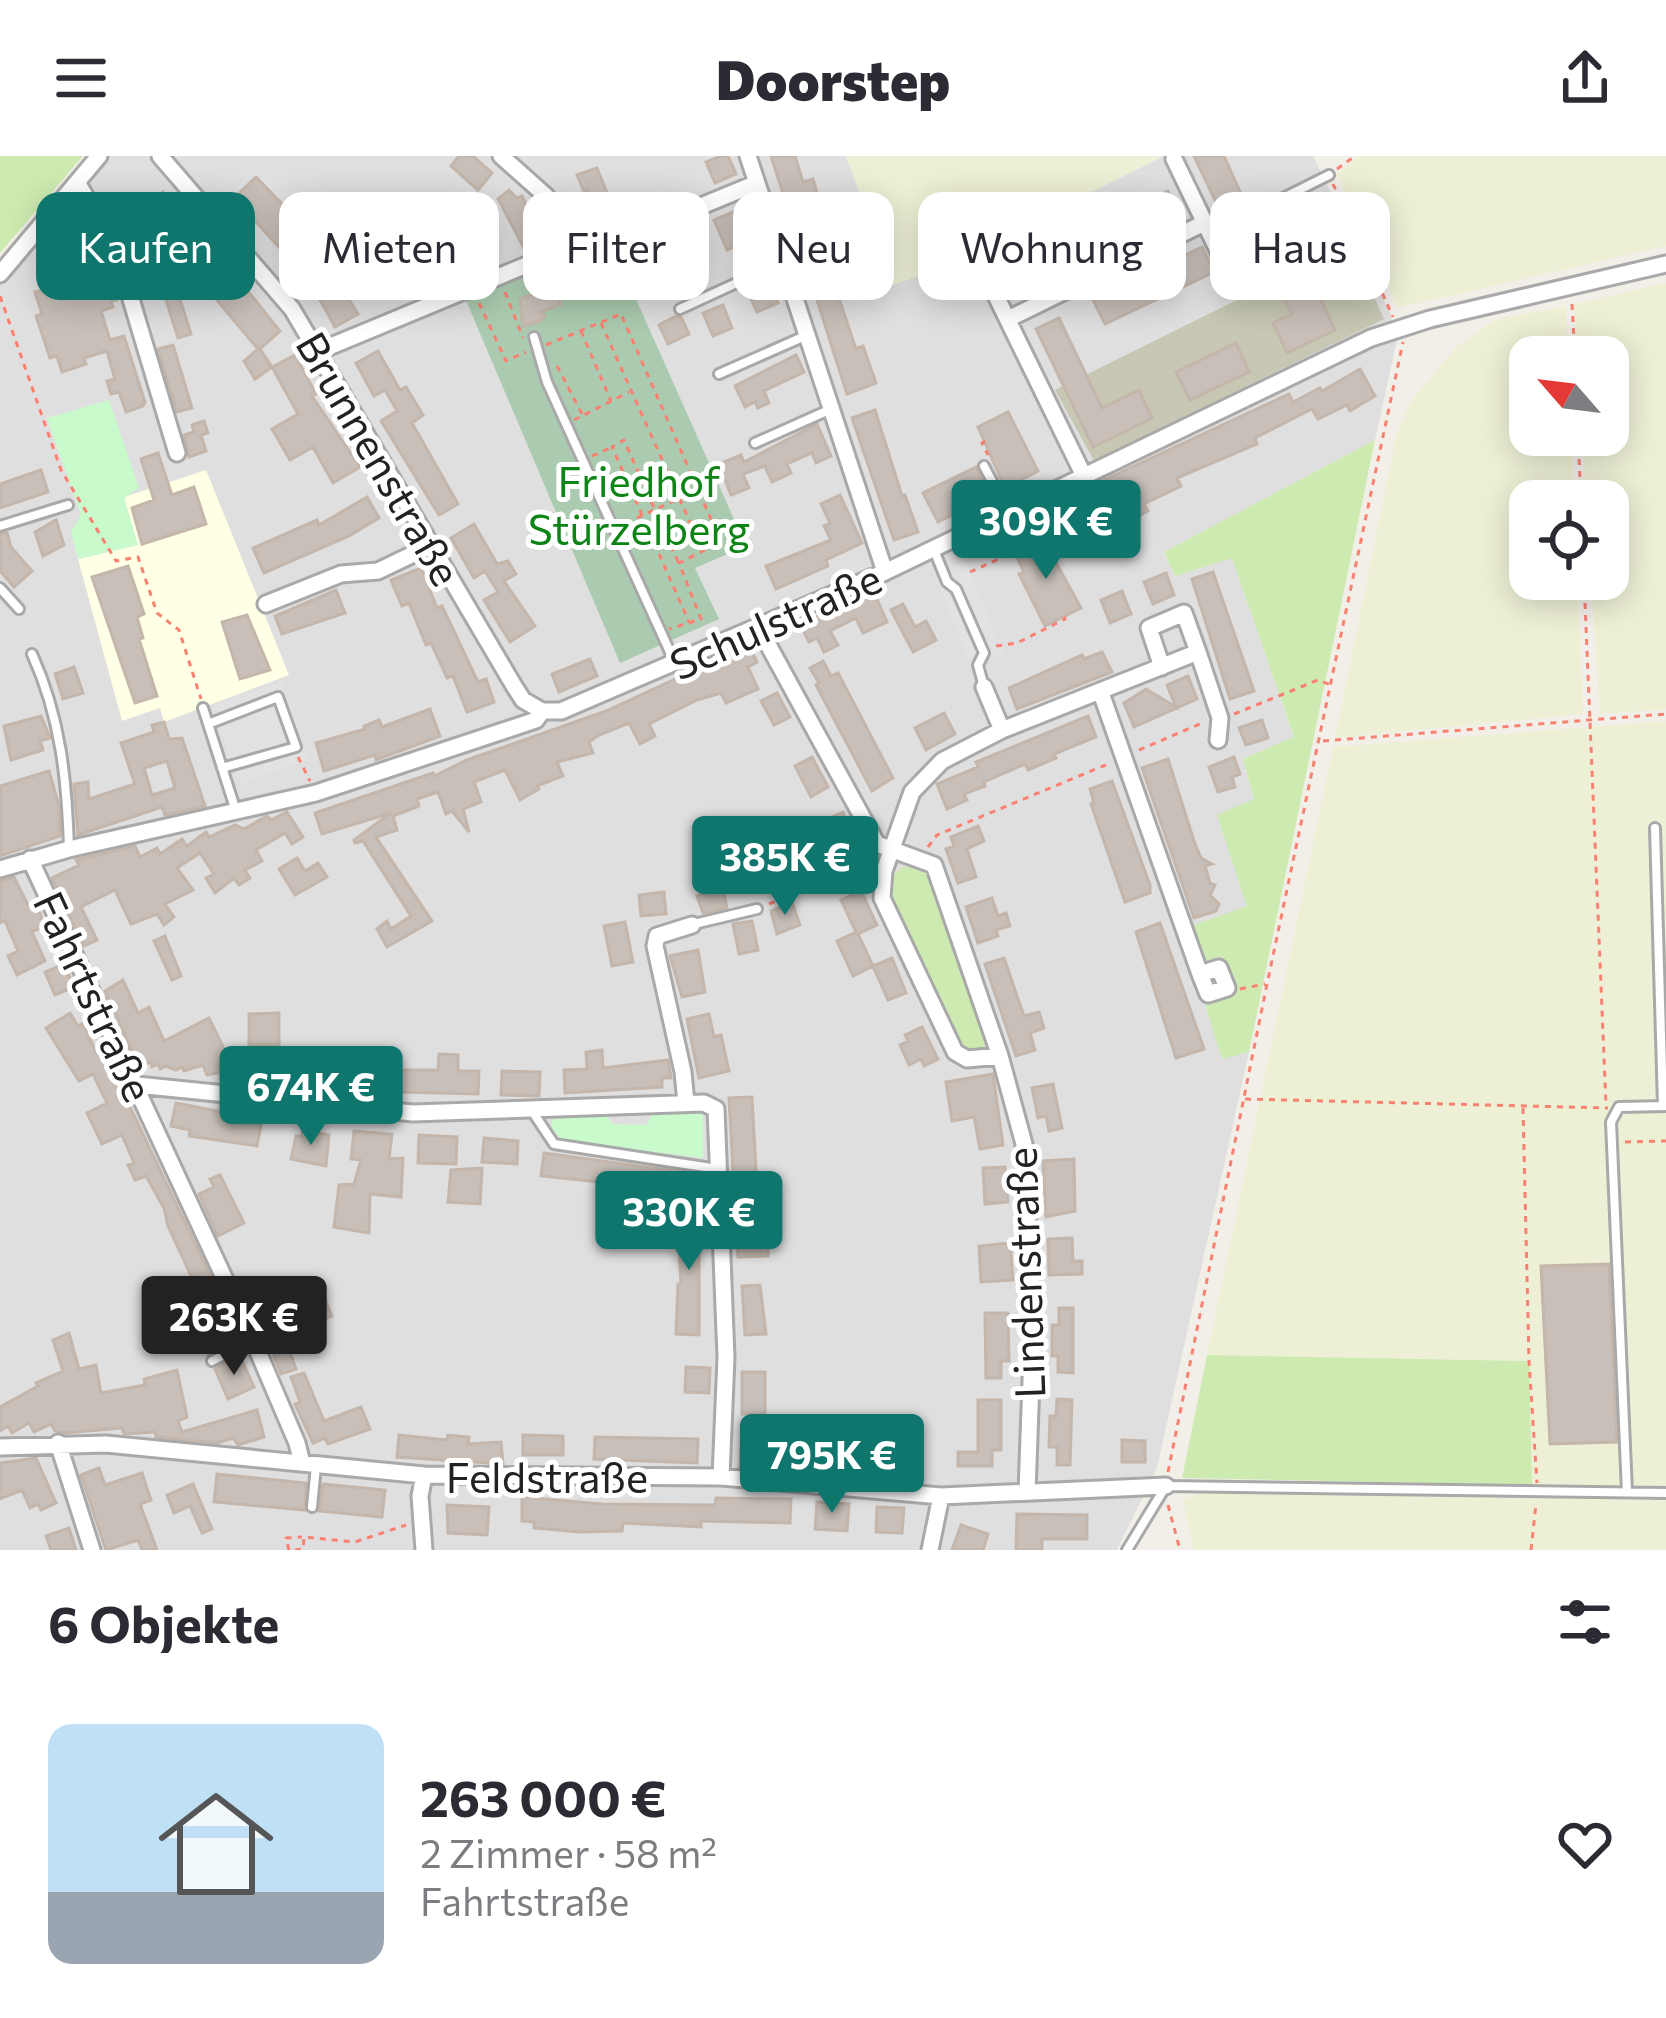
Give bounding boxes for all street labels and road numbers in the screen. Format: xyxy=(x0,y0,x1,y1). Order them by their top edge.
street label: Brunnenstraße xyxy=(287,322,473,594)
street label: Schulstraße xyxy=(661,550,889,690)
street label: Fahrtstraße xyxy=(24,883,166,1109)
street label: Lindenstraße xyxy=(994,1146,1054,1400)
street label: Feldstraße xyxy=(446,1450,648,1502)

